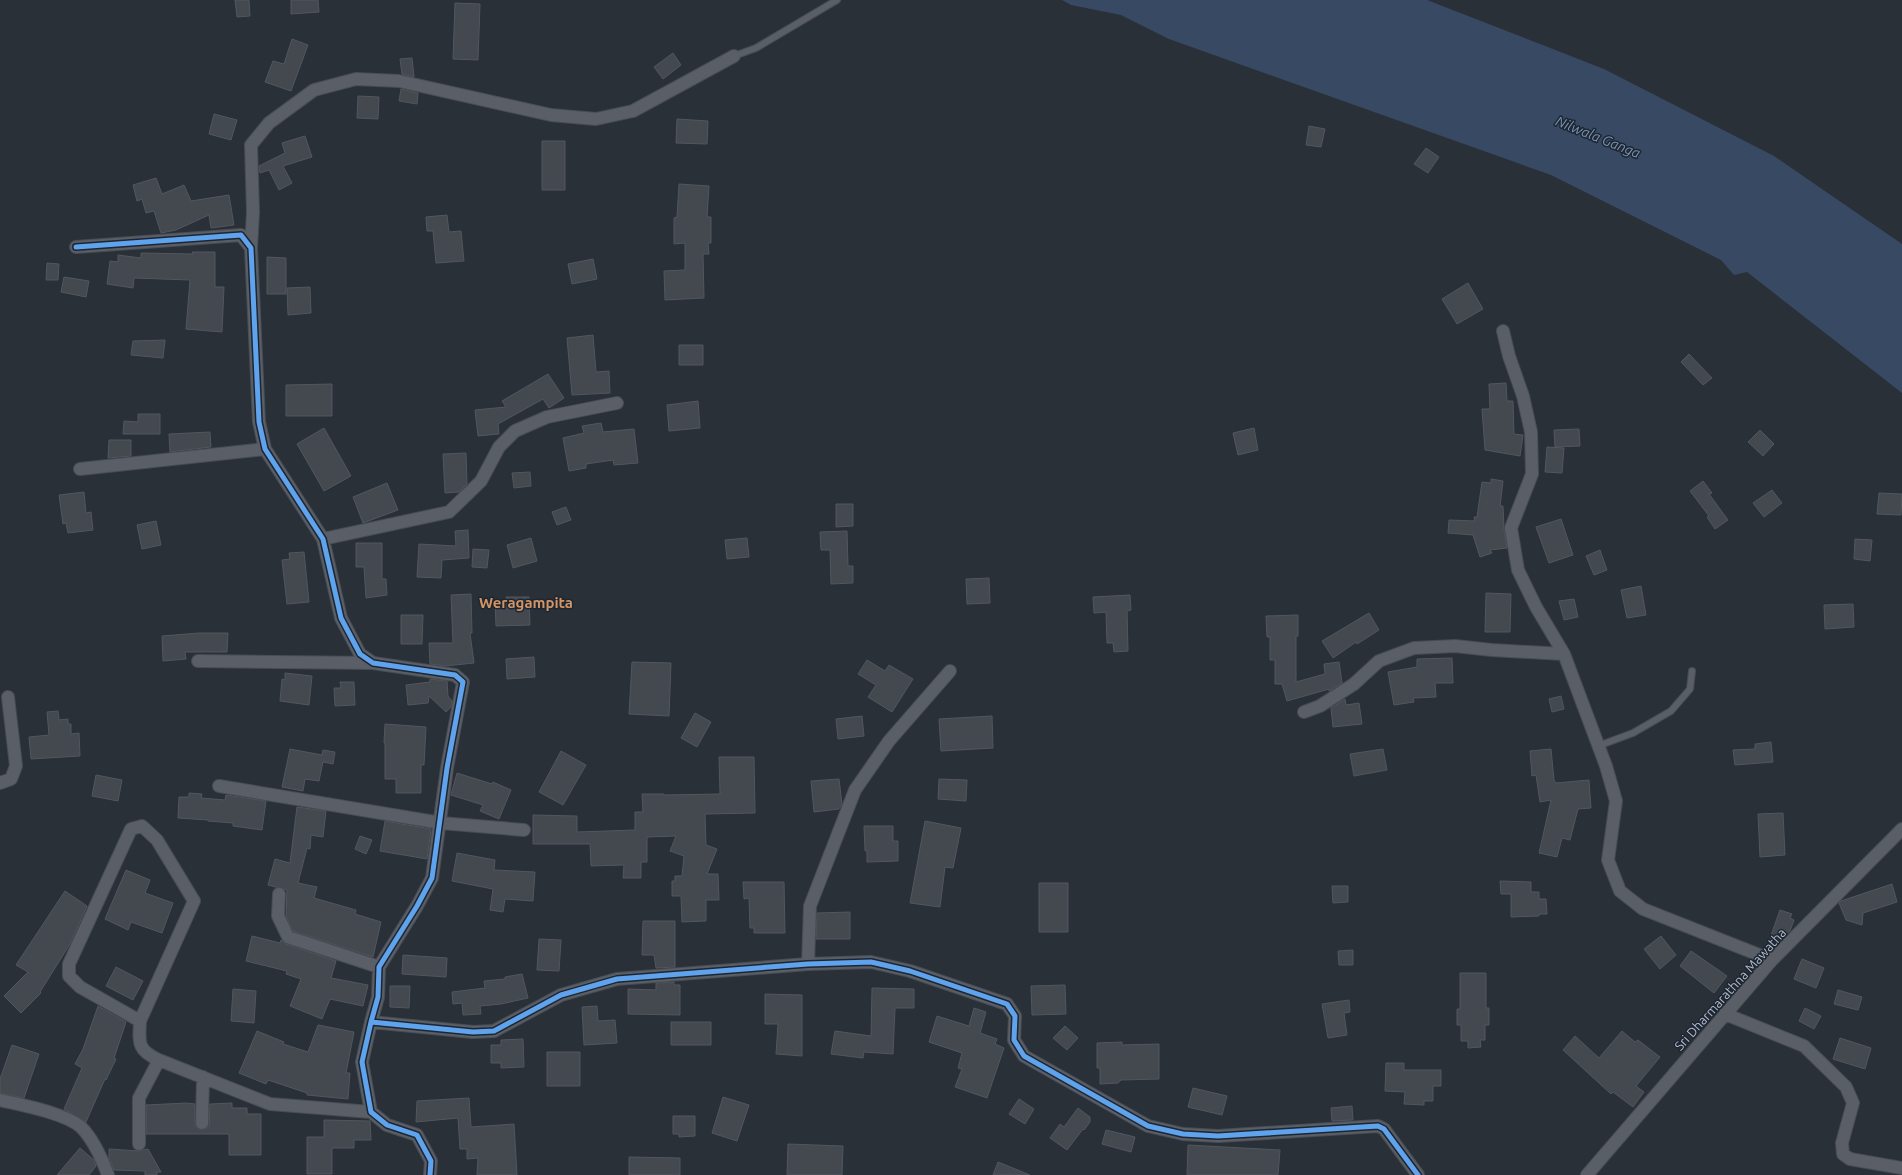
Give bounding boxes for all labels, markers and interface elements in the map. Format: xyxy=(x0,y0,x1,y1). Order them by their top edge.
water label: Nilwala Ganga xyxy=(1553,113,1643,161)
district label: Weragampita xyxy=(479,594,573,611)
street label: Sri Dharmarathna Mawatha xyxy=(1672,925,1788,1053)

